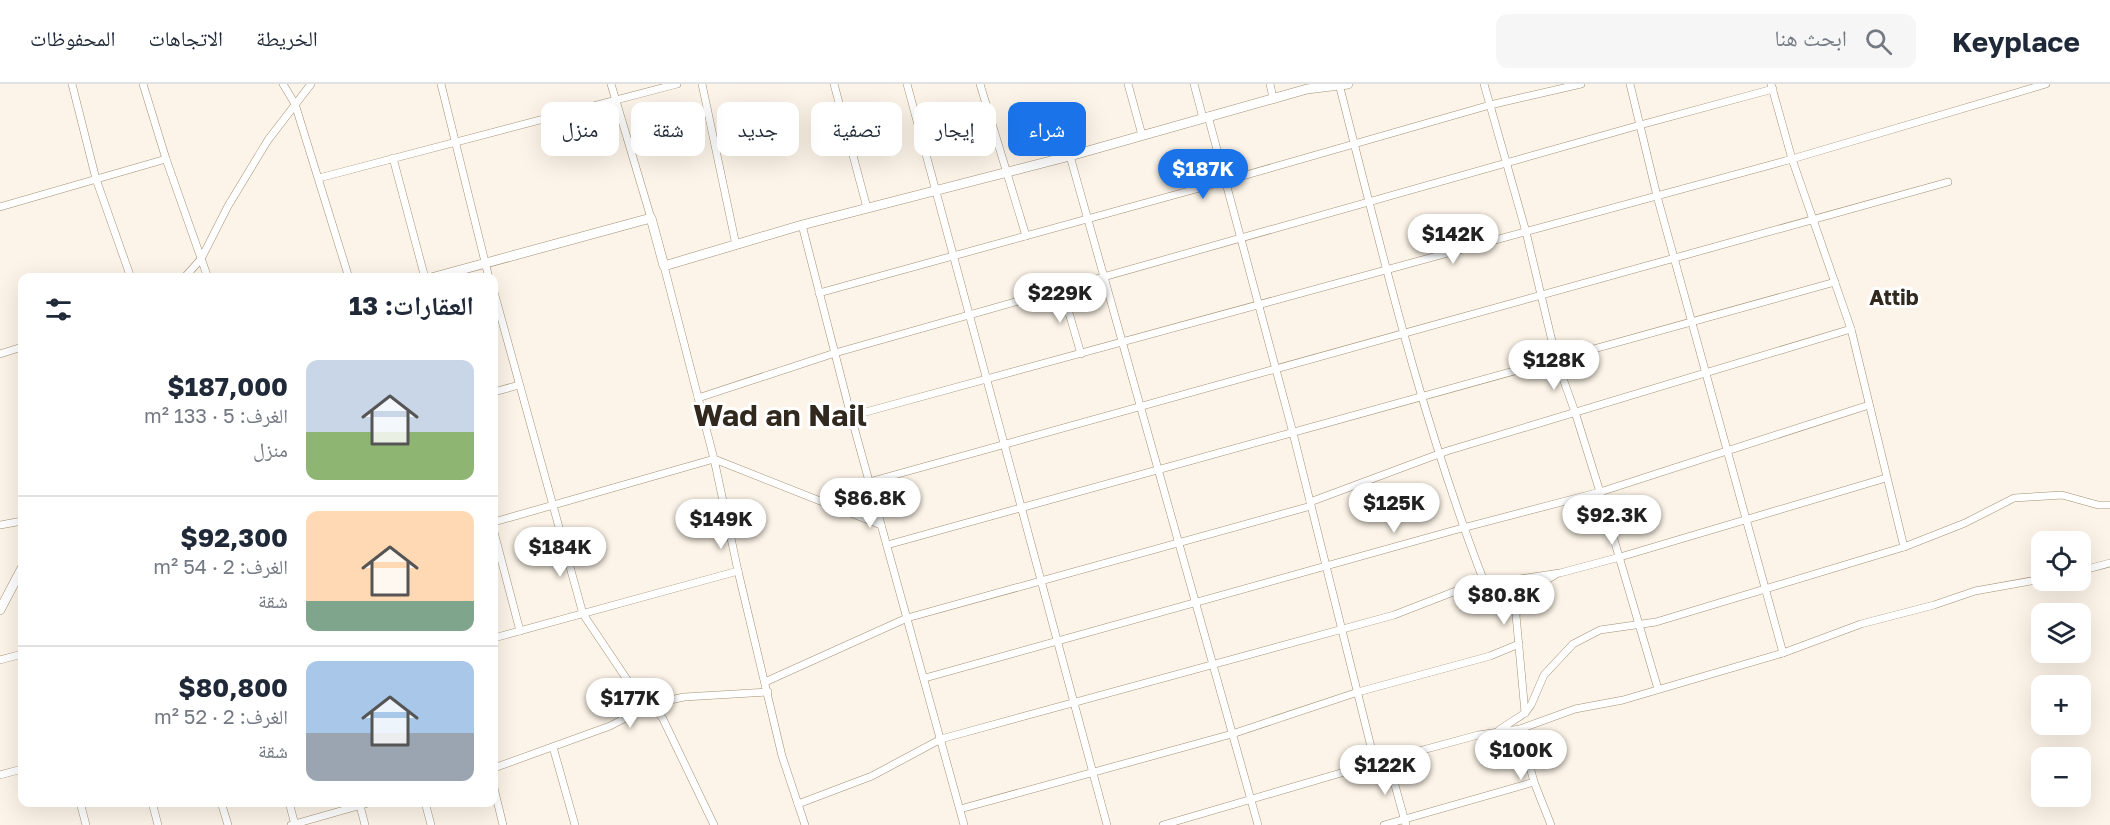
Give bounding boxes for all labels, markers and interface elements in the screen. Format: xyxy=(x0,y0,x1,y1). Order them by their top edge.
search box xyxy=(1496,14,1916,68)
text: ابحث هنا xyxy=(1774,24,1847,51)
text: المحفوظات xyxy=(30,25,115,51)
text: الاتجاهات xyxy=(148,25,223,51)
text: الخريطة xyxy=(256,25,318,51)
icon: search xyxy=(1862,25,1895,58)
text: Keyplace xyxy=(1952,25,2080,58)
chip: منزل xyxy=(541,102,619,156)
chip: شقة xyxy=(631,102,705,156)
chip: جديد xyxy=(717,102,799,156)
chip: تصفية xyxy=(811,102,902,156)
chip: إيجار xyxy=(914,102,996,156)
chip: شراء xyxy=(1008,102,1086,156)
pin: $187K xyxy=(1161,149,1245,200)
text: $187K xyxy=(1172,156,1234,180)
pin: $142K xyxy=(1411,214,1495,265)
text: $142K xyxy=(1422,221,1484,245)
pin: $229K xyxy=(1018,273,1102,324)
text: $229K xyxy=(1028,280,1093,304)
district label: Attib xyxy=(1869,284,1919,310)
text: العقارات: 13 xyxy=(349,290,474,321)
icon: filters xyxy=(42,293,75,326)
pin: $128K xyxy=(1512,340,1596,391)
text: $128K xyxy=(1522,347,1586,371)
text: $187,000 xyxy=(167,371,288,402)
icon: home xyxy=(354,384,426,456)
district label: Wad an Nail xyxy=(693,397,867,433)
text: الغرف: 5 · 133 m² xyxy=(144,403,288,427)
text: منزل xyxy=(253,437,288,461)
pin: $86.8K xyxy=(821,478,919,529)
pin: $125K xyxy=(1352,483,1436,534)
text: $86.8K xyxy=(834,485,906,509)
text: $125K xyxy=(1363,490,1425,514)
pin: $92.3K xyxy=(1563,495,1661,546)
pin: $149K xyxy=(679,499,763,550)
text: $92.3K xyxy=(1576,502,1648,526)
text: $149K xyxy=(689,506,753,530)
text: $92,300 xyxy=(180,522,288,553)
pin: $184K xyxy=(518,527,602,578)
map controls xyxy=(2031,531,2091,807)
button: locate xyxy=(2031,531,2091,591)
text: $184K xyxy=(528,534,592,558)
icon: home xyxy=(354,535,426,607)
text: الغرف: 2 · 54 m² xyxy=(153,554,288,578)
pin: $80.8K xyxy=(1455,575,1553,626)
text: $80.8K xyxy=(1468,582,1540,606)
text: شقة xyxy=(258,588,288,612)
button: layers xyxy=(2031,603,2091,663)
text: $80,800 xyxy=(178,672,288,703)
button: + xyxy=(2031,675,2091,735)
pin: $177K xyxy=(588,678,672,729)
icon: home xyxy=(354,685,426,757)
text: $177K xyxy=(600,685,660,709)
text: الغرف: 2 · 52 m² xyxy=(154,704,288,728)
pin: $100K xyxy=(1479,730,1563,781)
text: $100K xyxy=(1489,737,1553,761)
text: شقة xyxy=(258,738,288,762)
pin: $122K xyxy=(1343,745,1427,796)
button: − xyxy=(2031,747,2091,807)
text: $122K xyxy=(1354,752,1416,776)

